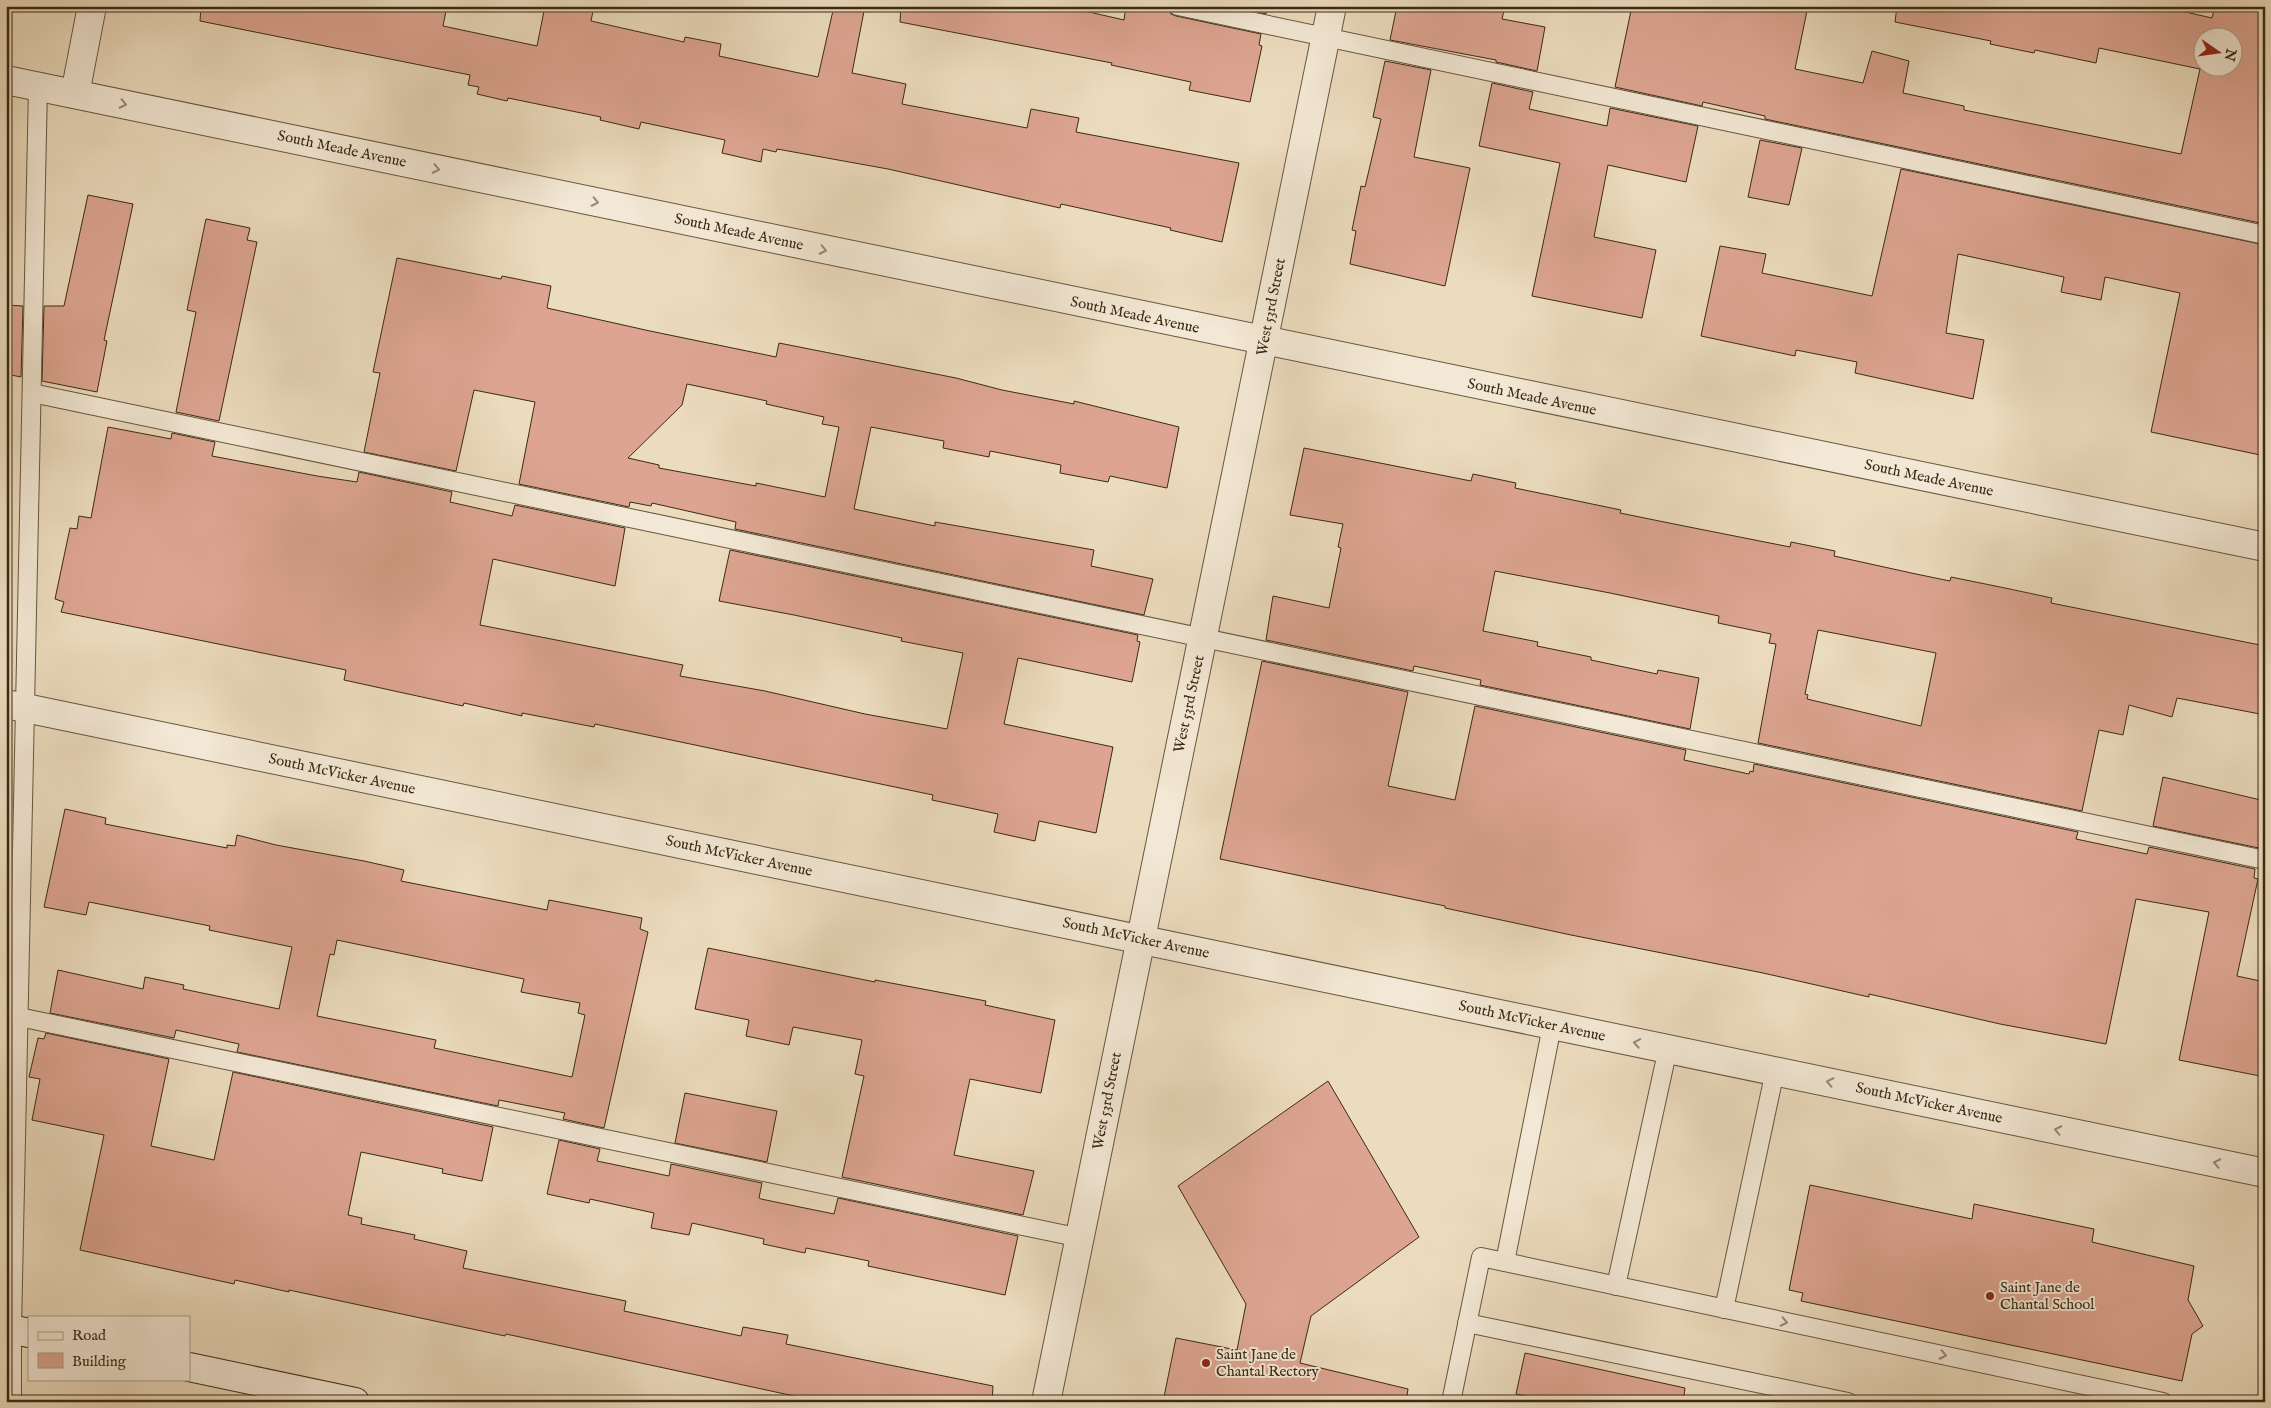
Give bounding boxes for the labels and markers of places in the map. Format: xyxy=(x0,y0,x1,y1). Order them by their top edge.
place label: Saint Jane de Chantal School xyxy=(2000,1278,2095,1314)
marker: Saint Jane de Chantal School xyxy=(1984,1290,1996,1302)
place label: Saint Jane de Chantal Rectory xyxy=(1216,1345,1319,1381)
marker: Saint Jane de Chantal Rectory xyxy=(1200,1357,1212,1369)

